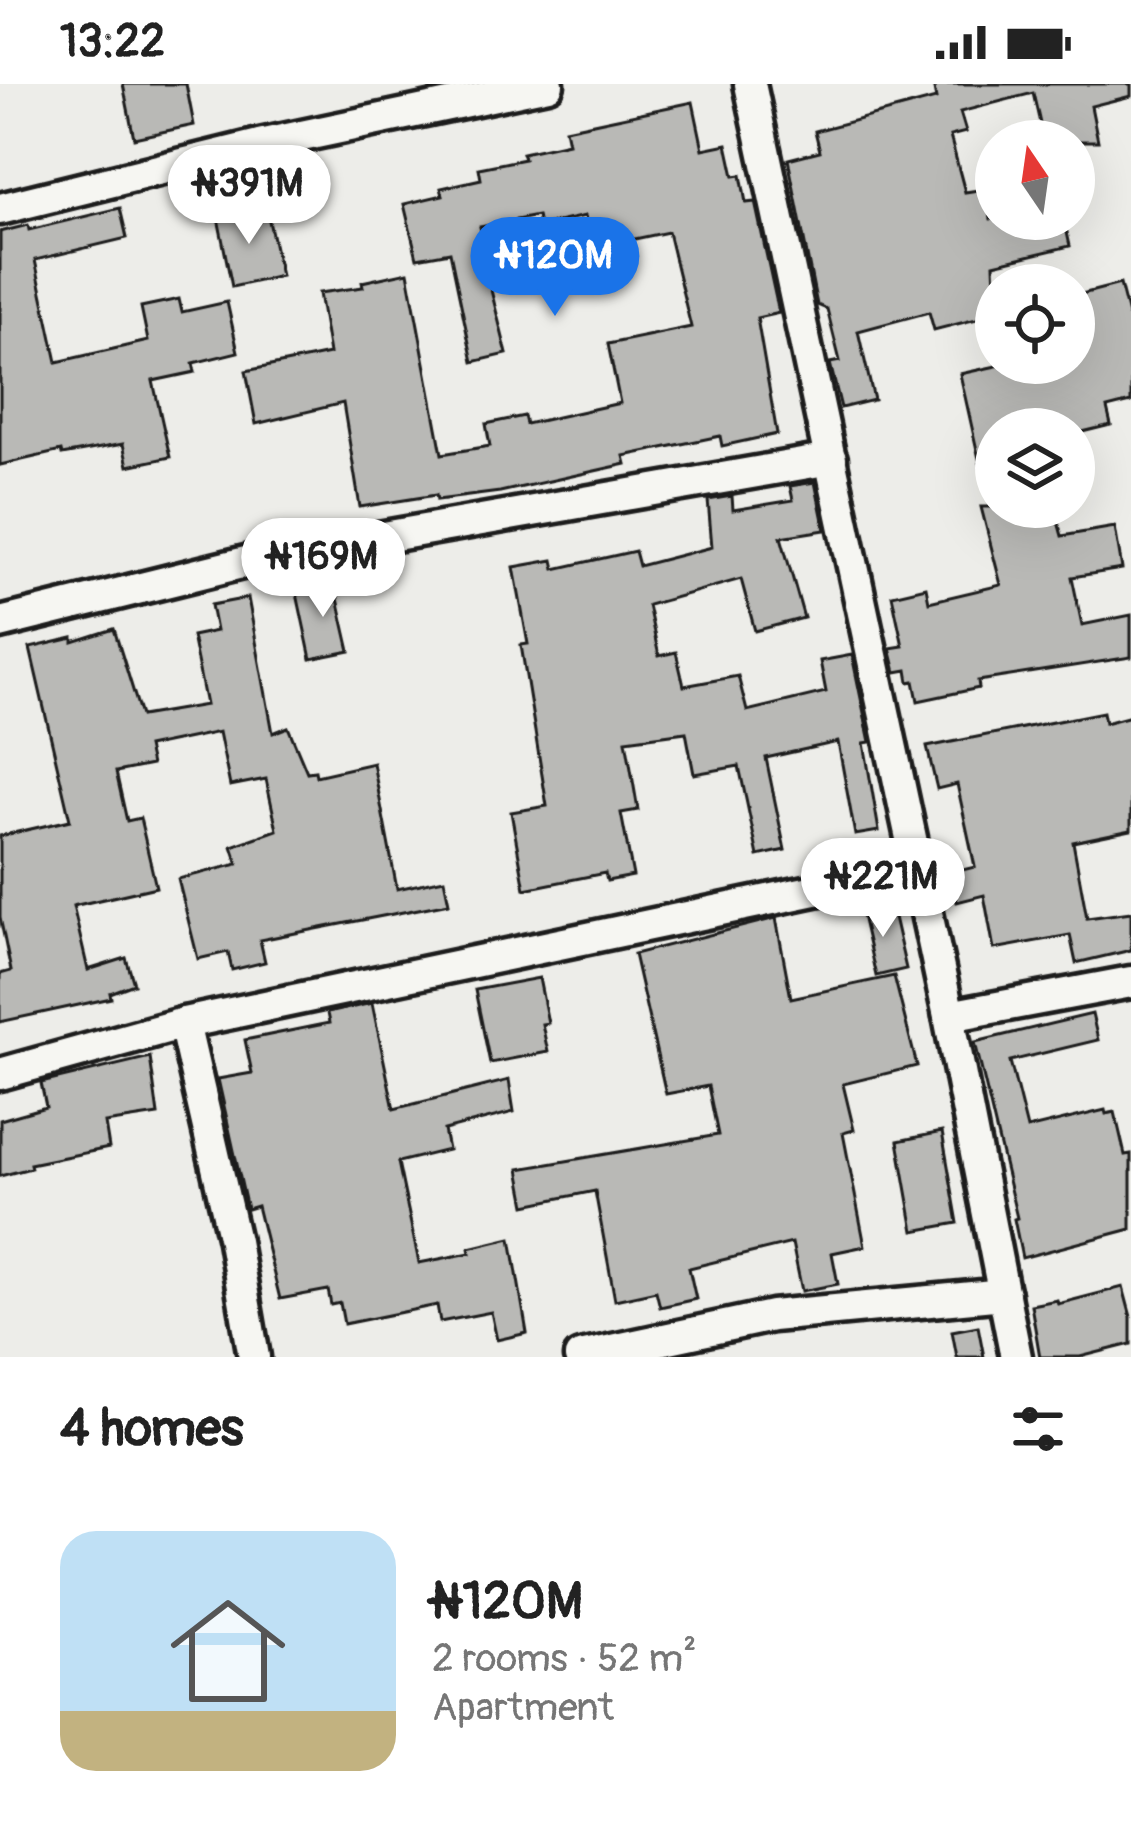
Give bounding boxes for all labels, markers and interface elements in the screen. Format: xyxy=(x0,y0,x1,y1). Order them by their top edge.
text: 13:22 xyxy=(60,14,165,70)
north arrow xyxy=(975,120,1095,240)
map controls xyxy=(975,120,1095,528)
pin: ₦391M xyxy=(165,145,333,247)
text: ₦391M xyxy=(195,159,303,208)
pin: ₦120M xyxy=(471,217,639,319)
text: ₦120M xyxy=(497,231,613,280)
button: locate xyxy=(975,264,1095,384)
button: layers xyxy=(975,408,1095,528)
pin: ₦169M xyxy=(239,518,407,620)
text: ₦169M xyxy=(268,532,378,581)
pin: ₦221M xyxy=(799,838,967,940)
text: ₦221M xyxy=(828,852,938,901)
icon: filters xyxy=(1005,1396,1071,1462)
text: 4 homes xyxy=(60,1397,244,1461)
text: ₦120M xyxy=(432,1570,583,1634)
icon: home xyxy=(156,1579,300,1723)
text: 2 rooms · 52 m² xyxy=(432,1634,697,1683)
text: Apartment xyxy=(432,1683,614,1732)

